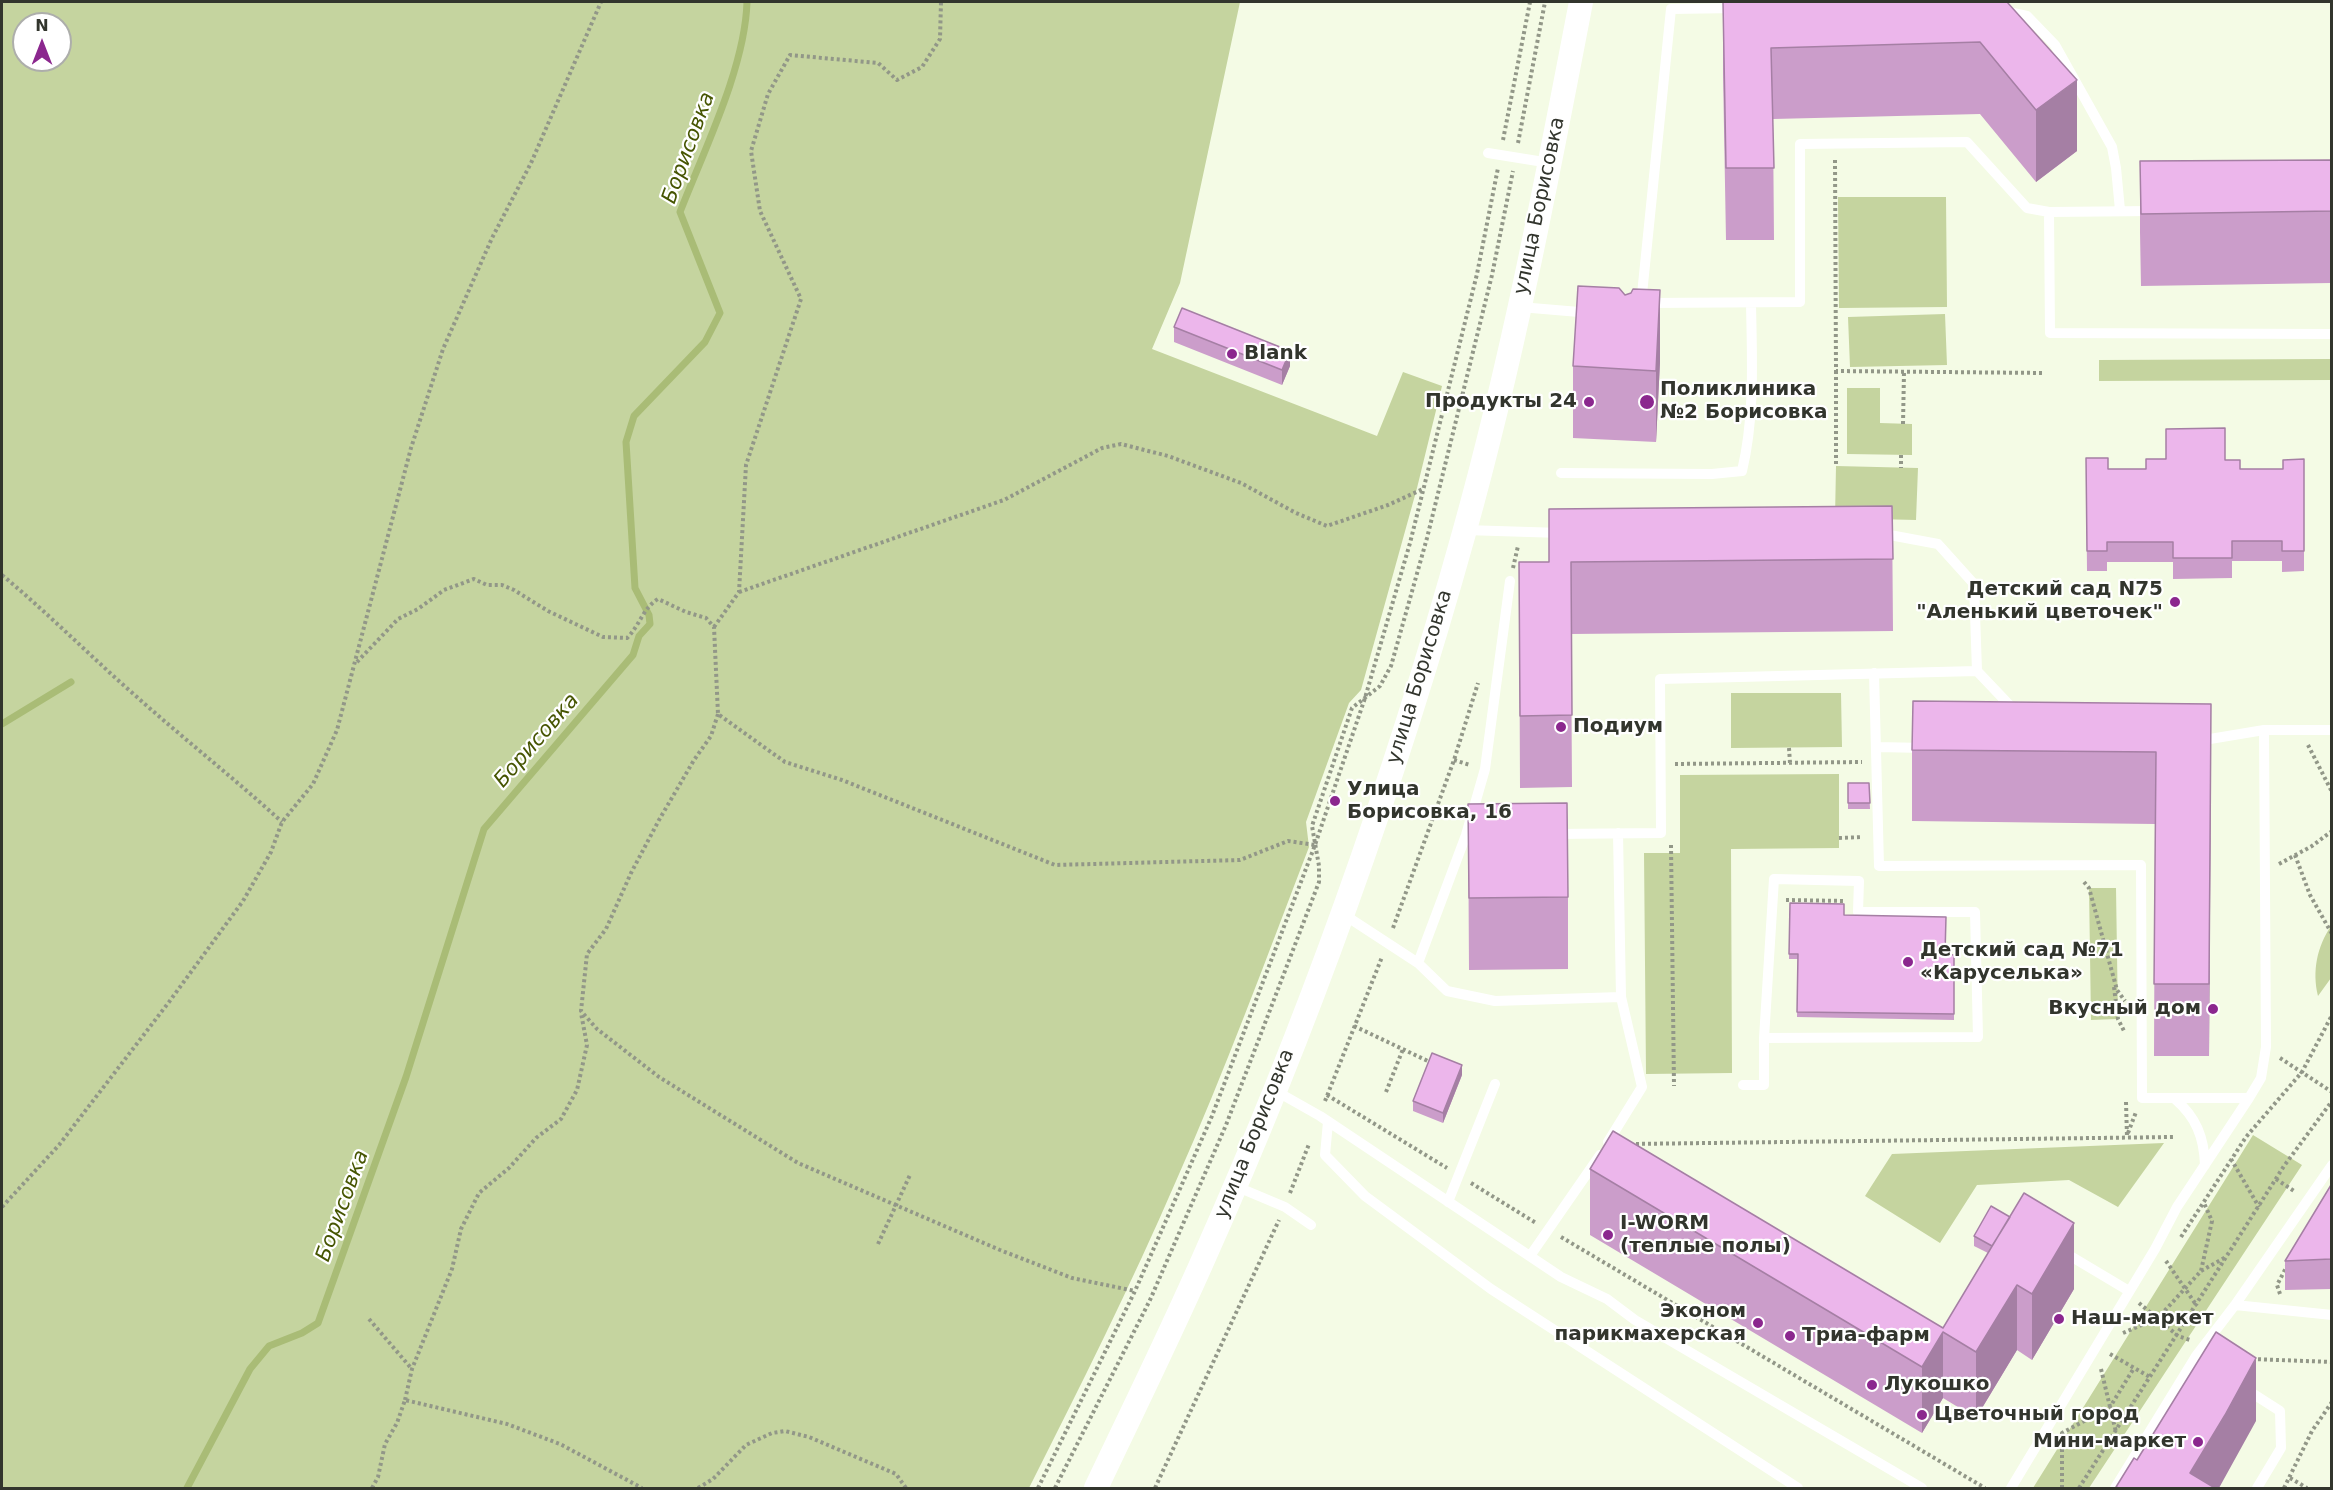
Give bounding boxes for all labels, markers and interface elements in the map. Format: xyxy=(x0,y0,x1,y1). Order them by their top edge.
north arrow xyxy=(12,12,72,72)
text: N xyxy=(35,16,49,35)
water label: Борисовка xyxy=(657,89,721,207)
street label: улица Борисовка xyxy=(1509,115,1571,297)
place label: Blank xyxy=(1244,342,1307,366)
marker: Blank xyxy=(1225,347,1239,361)
place label: Поликлиника №2 Борисовка xyxy=(1660,378,1828,425)
place label: Продукты 24 xyxy=(1425,390,1577,414)
marker: Поликлиника №2 Борисовка xyxy=(1638,393,1656,411)
marker: Продукты 24 xyxy=(1582,395,1596,409)
place label: Детский сад N75 "Аленький цветочек" xyxy=(1916,578,2163,625)
street label: улица Борисовка xyxy=(1382,587,1458,767)
marker: Детский сад N75 "Аленький цветочек" xyxy=(2168,595,2182,609)
water label: Борисовка xyxy=(489,689,585,793)
place label: Подиум xyxy=(1573,715,1663,739)
marker: Подиум xyxy=(1554,720,1568,734)
place label: Улица Борисовка, 16 xyxy=(1347,778,1512,825)
marker: Улица Борисовка, 16 xyxy=(1328,794,1342,808)
place label: Детский сад №71 «Каруселька» xyxy=(1920,939,2124,986)
marker: Детский сад №71 «Каруселька» xyxy=(1901,955,1915,969)
place label: Вкусный дом xyxy=(2048,997,2201,1021)
marker: Вкусный дом xyxy=(2206,1002,2220,1016)
street label: улица Борисовка xyxy=(1210,1046,1300,1222)
water label: Борисовка xyxy=(311,1147,375,1265)
place label: I-WORM (теплые полы) xyxy=(1620,1212,1791,1259)
marker: I-WORM (теплые полы) xyxy=(1601,1228,1615,1242)
place label: Эконом парикмахерская xyxy=(1554,1300,1746,1347)
place label: Наш-маркет xyxy=(2071,1307,2214,1331)
marker: Наш-маркет xyxy=(2052,1312,2066,1326)
marker: Эконом парикмахерская xyxy=(1751,1316,1765,1330)
place label: Триа-фарм xyxy=(1802,1324,1930,1348)
marker: Триа-фарм xyxy=(1783,1329,1797,1343)
place label: Лукошко xyxy=(1884,1373,1990,1397)
marker: Лукошко xyxy=(1865,1378,1879,1392)
place label: Цветочный город xyxy=(1934,1403,2139,1427)
marker: Цветочный город xyxy=(1915,1408,1929,1422)
place label: Мини-маркет xyxy=(2033,1430,2186,1454)
marker: Мини-маркет xyxy=(2191,1435,2205,1449)

